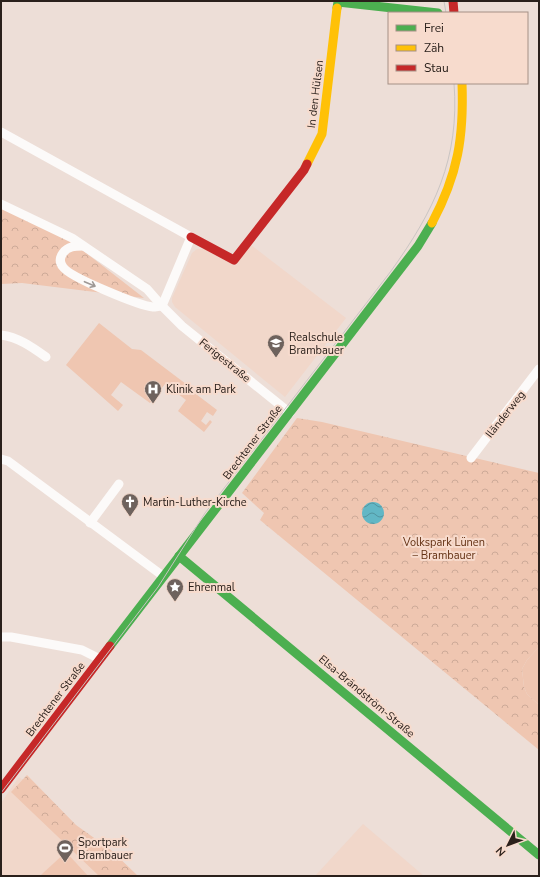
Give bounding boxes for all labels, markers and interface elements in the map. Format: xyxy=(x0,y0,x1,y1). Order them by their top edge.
legend xyxy=(388,12,528,84)
text: Frei xyxy=(424,20,444,36)
text: Zäh xyxy=(424,40,444,56)
street label: In den Hülsen xyxy=(304,59,327,129)
text: Stau xyxy=(424,60,449,76)
one-way arrow xyxy=(84,280,96,288)
place label: Realschule Brambauer xyxy=(289,330,344,358)
school or university icon: Realschule Brambauer xyxy=(266,333,286,358)
street label: Ferigestraße xyxy=(196,335,254,386)
hospital icon: Klinik am Park xyxy=(143,379,163,404)
place label: Klinik am Park xyxy=(166,382,236,397)
street label: Iländerweg xyxy=(482,388,529,441)
street label: Brechtener Straße xyxy=(219,402,286,483)
church icon: Martin-Luther-Kirche xyxy=(120,492,140,517)
place label: Martin-Luther-Kirche xyxy=(143,495,247,510)
park label: Volkspark Lünen – Brambauer xyxy=(402,535,485,563)
place icon: Ehrenmal xyxy=(165,577,185,602)
place label: Ehrenmal xyxy=(188,580,236,595)
street label: Elsa-Brändström-Straße xyxy=(315,652,418,741)
street label: Brechtener Straße xyxy=(22,659,89,740)
north arrow xyxy=(488,825,528,865)
place label: Sportpark Brambauer xyxy=(78,835,133,863)
sports icon: Sportpark Brambauer xyxy=(55,838,75,863)
text: N xyxy=(493,843,509,859)

